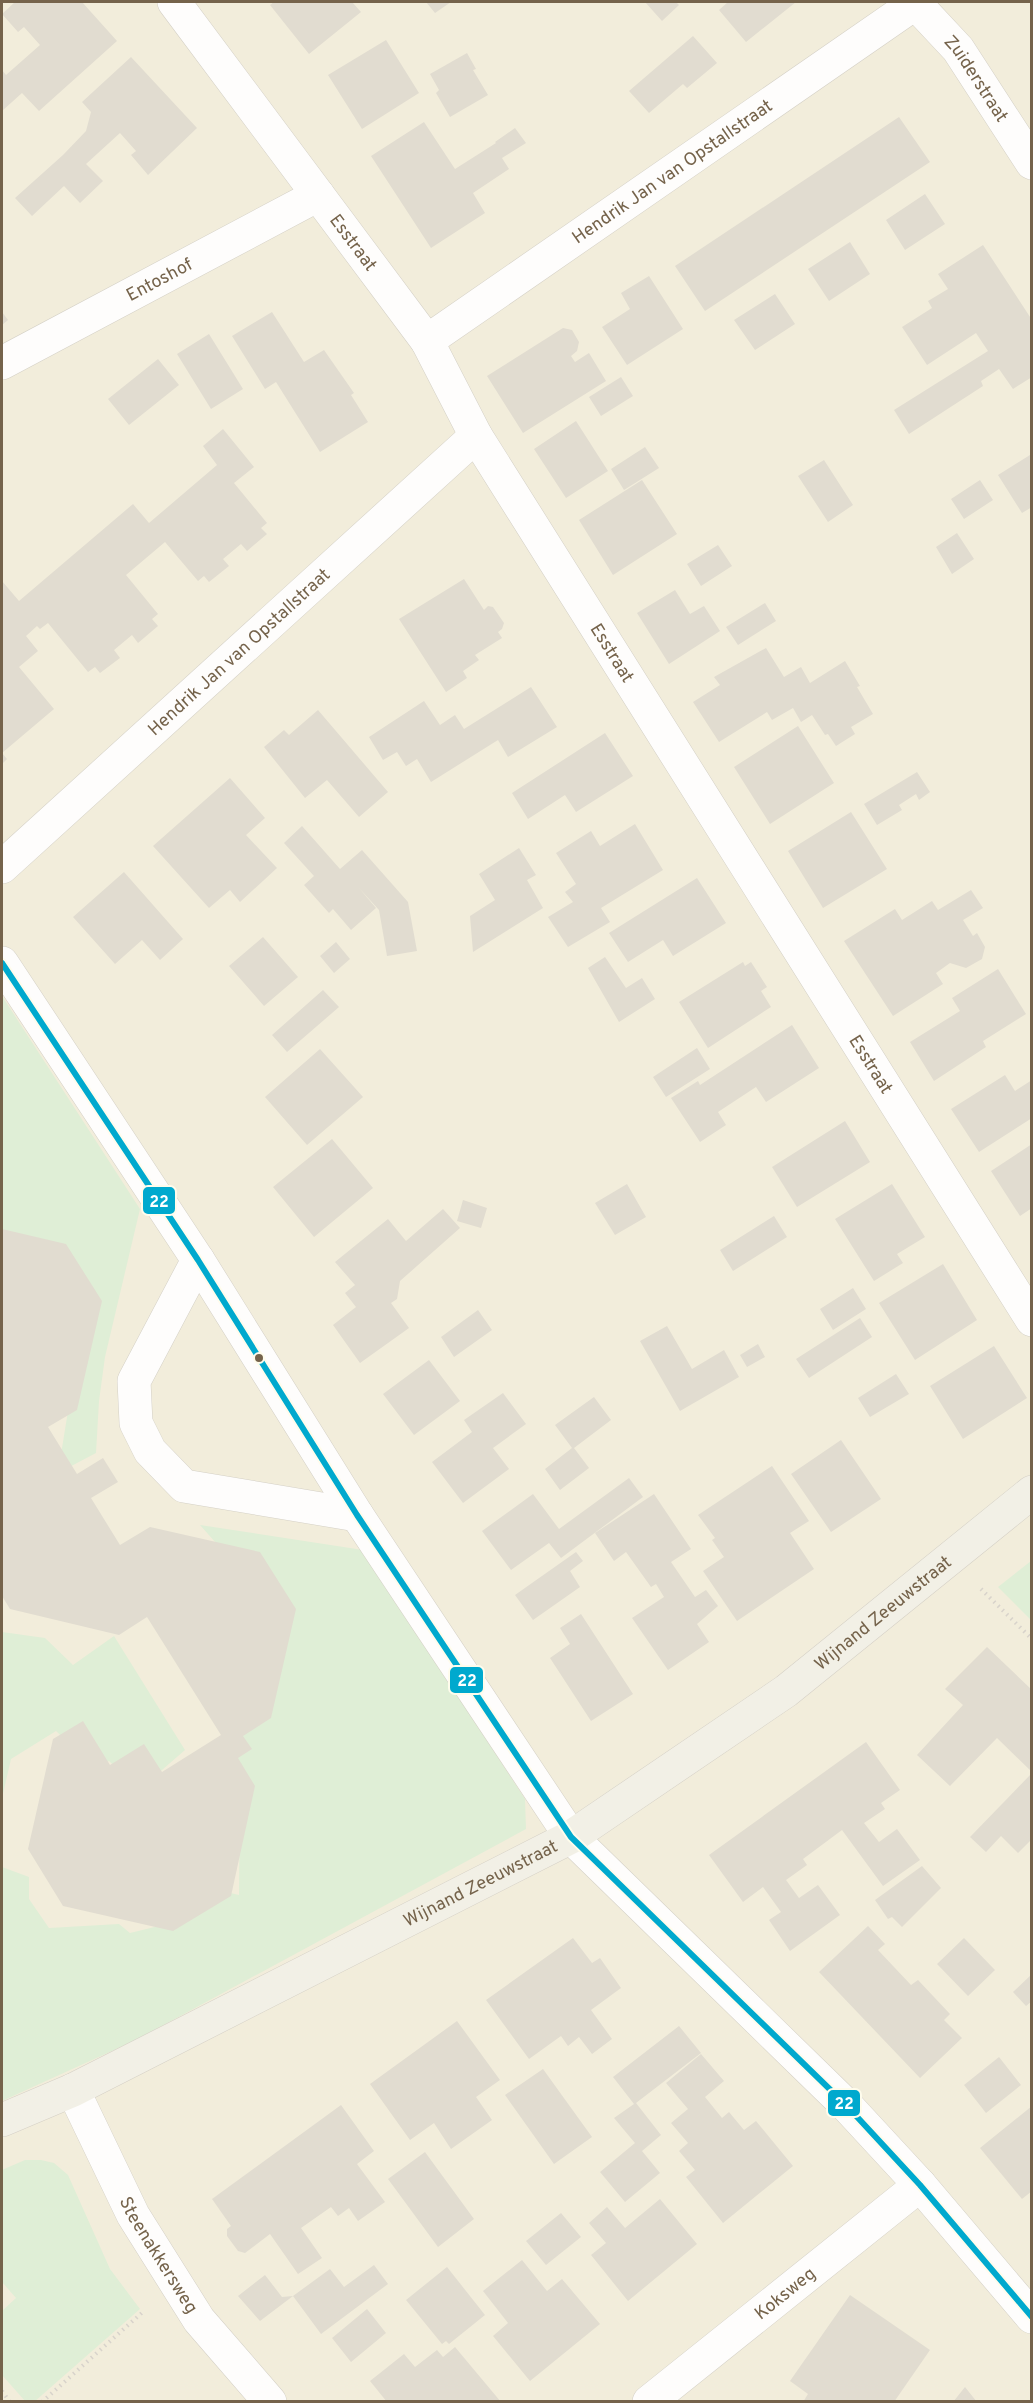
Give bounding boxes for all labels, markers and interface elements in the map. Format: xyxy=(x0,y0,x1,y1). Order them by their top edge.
street label: Zuiderstraat xyxy=(938,31,1012,127)
street label: Hendrik Jan van Opstallstraat xyxy=(568,95,778,250)
street label: Esstraat xyxy=(323,210,381,276)
street label: Entoshof xyxy=(123,254,197,308)
street label: Hendrik Jan van Opstallstraat xyxy=(144,564,336,742)
street label: Esstraat xyxy=(584,620,638,687)
street label: Esstraat xyxy=(843,1031,897,1099)
line badge: 22 xyxy=(142,1186,176,1215)
text: 22 xyxy=(149,1193,169,1213)
unlabelled marker xyxy=(253,1352,265,1364)
street label: Wijnand Zeeuwstraat xyxy=(810,1551,957,1676)
line badge: 22 xyxy=(449,1666,484,1694)
text: 22 xyxy=(457,1672,477,1692)
street label: Wijnand Zeeuwstraat xyxy=(400,1836,562,1933)
line badge: 22 xyxy=(827,2089,861,2117)
text: 22 xyxy=(834,2095,854,2115)
street label: Steenakkersweg xyxy=(113,2193,202,2318)
street label: Koksweg xyxy=(751,2263,821,2326)

